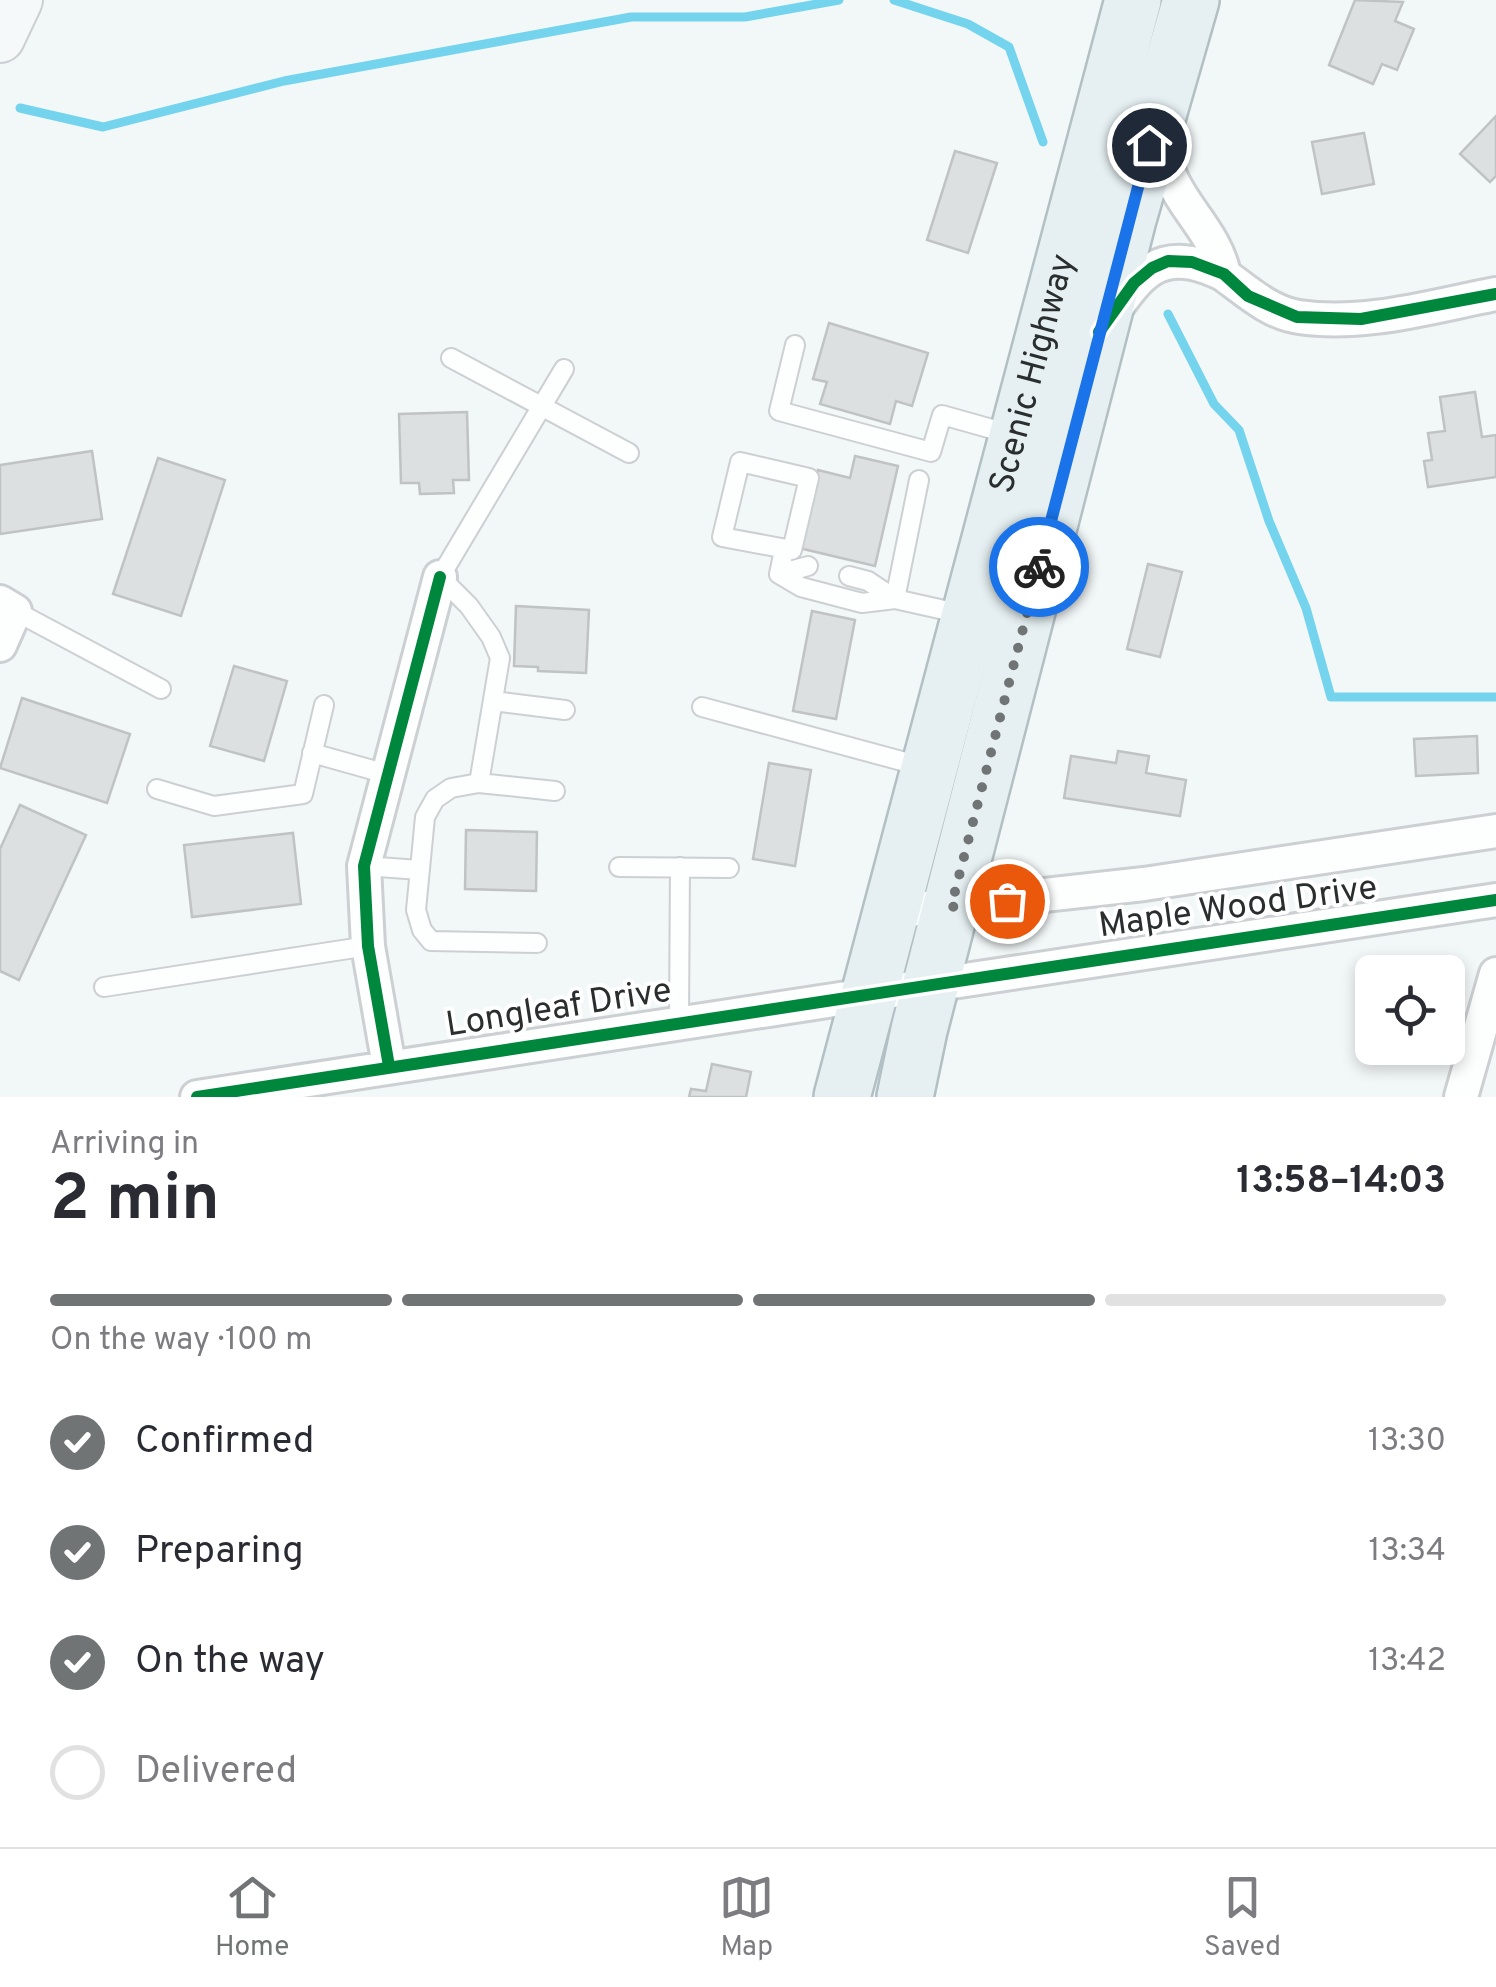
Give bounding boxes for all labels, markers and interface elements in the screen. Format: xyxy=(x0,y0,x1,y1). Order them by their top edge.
pin xyxy=(1107,103,1192,188)
icon: home xyxy=(1122,118,1177,173)
street label: Scenic Highway xyxy=(981,250,1087,498)
courier xyxy=(989,517,1089,617)
icon: bike xyxy=(1012,540,1067,595)
pin xyxy=(965,859,1050,944)
street label: Maple Wood Drive xyxy=(1096,867,1380,949)
icon: bag xyxy=(980,874,1035,929)
map controls xyxy=(1355,955,1465,1065)
button: locate xyxy=(1355,955,1465,1065)
street label: Longleaf Drive xyxy=(443,969,675,1049)
text: Arriving in xyxy=(50,1125,199,1165)
text: 13:58–14:03 xyxy=(1236,1158,1446,1207)
text: 2 min xyxy=(50,1161,220,1243)
text: On the way · 100 m xyxy=(50,1321,312,1361)
icon: check xyxy=(50,1415,105,1470)
text: Confirmed xyxy=(135,1418,314,1467)
text: 13:30 xyxy=(1368,1422,1446,1462)
icon: check xyxy=(50,1525,105,1580)
text: Preparing xyxy=(135,1528,304,1577)
text: 13:34 xyxy=(1368,1532,1446,1572)
icon: check xyxy=(50,1635,105,1690)
text: On the way xyxy=(135,1638,325,1687)
text: 13:42 xyxy=(1368,1642,1446,1682)
text: Delivered xyxy=(135,1748,297,1797)
tab: Home xyxy=(215,1870,289,1966)
tab: Map xyxy=(719,1870,774,1966)
tab: Saved xyxy=(1204,1870,1281,1966)

